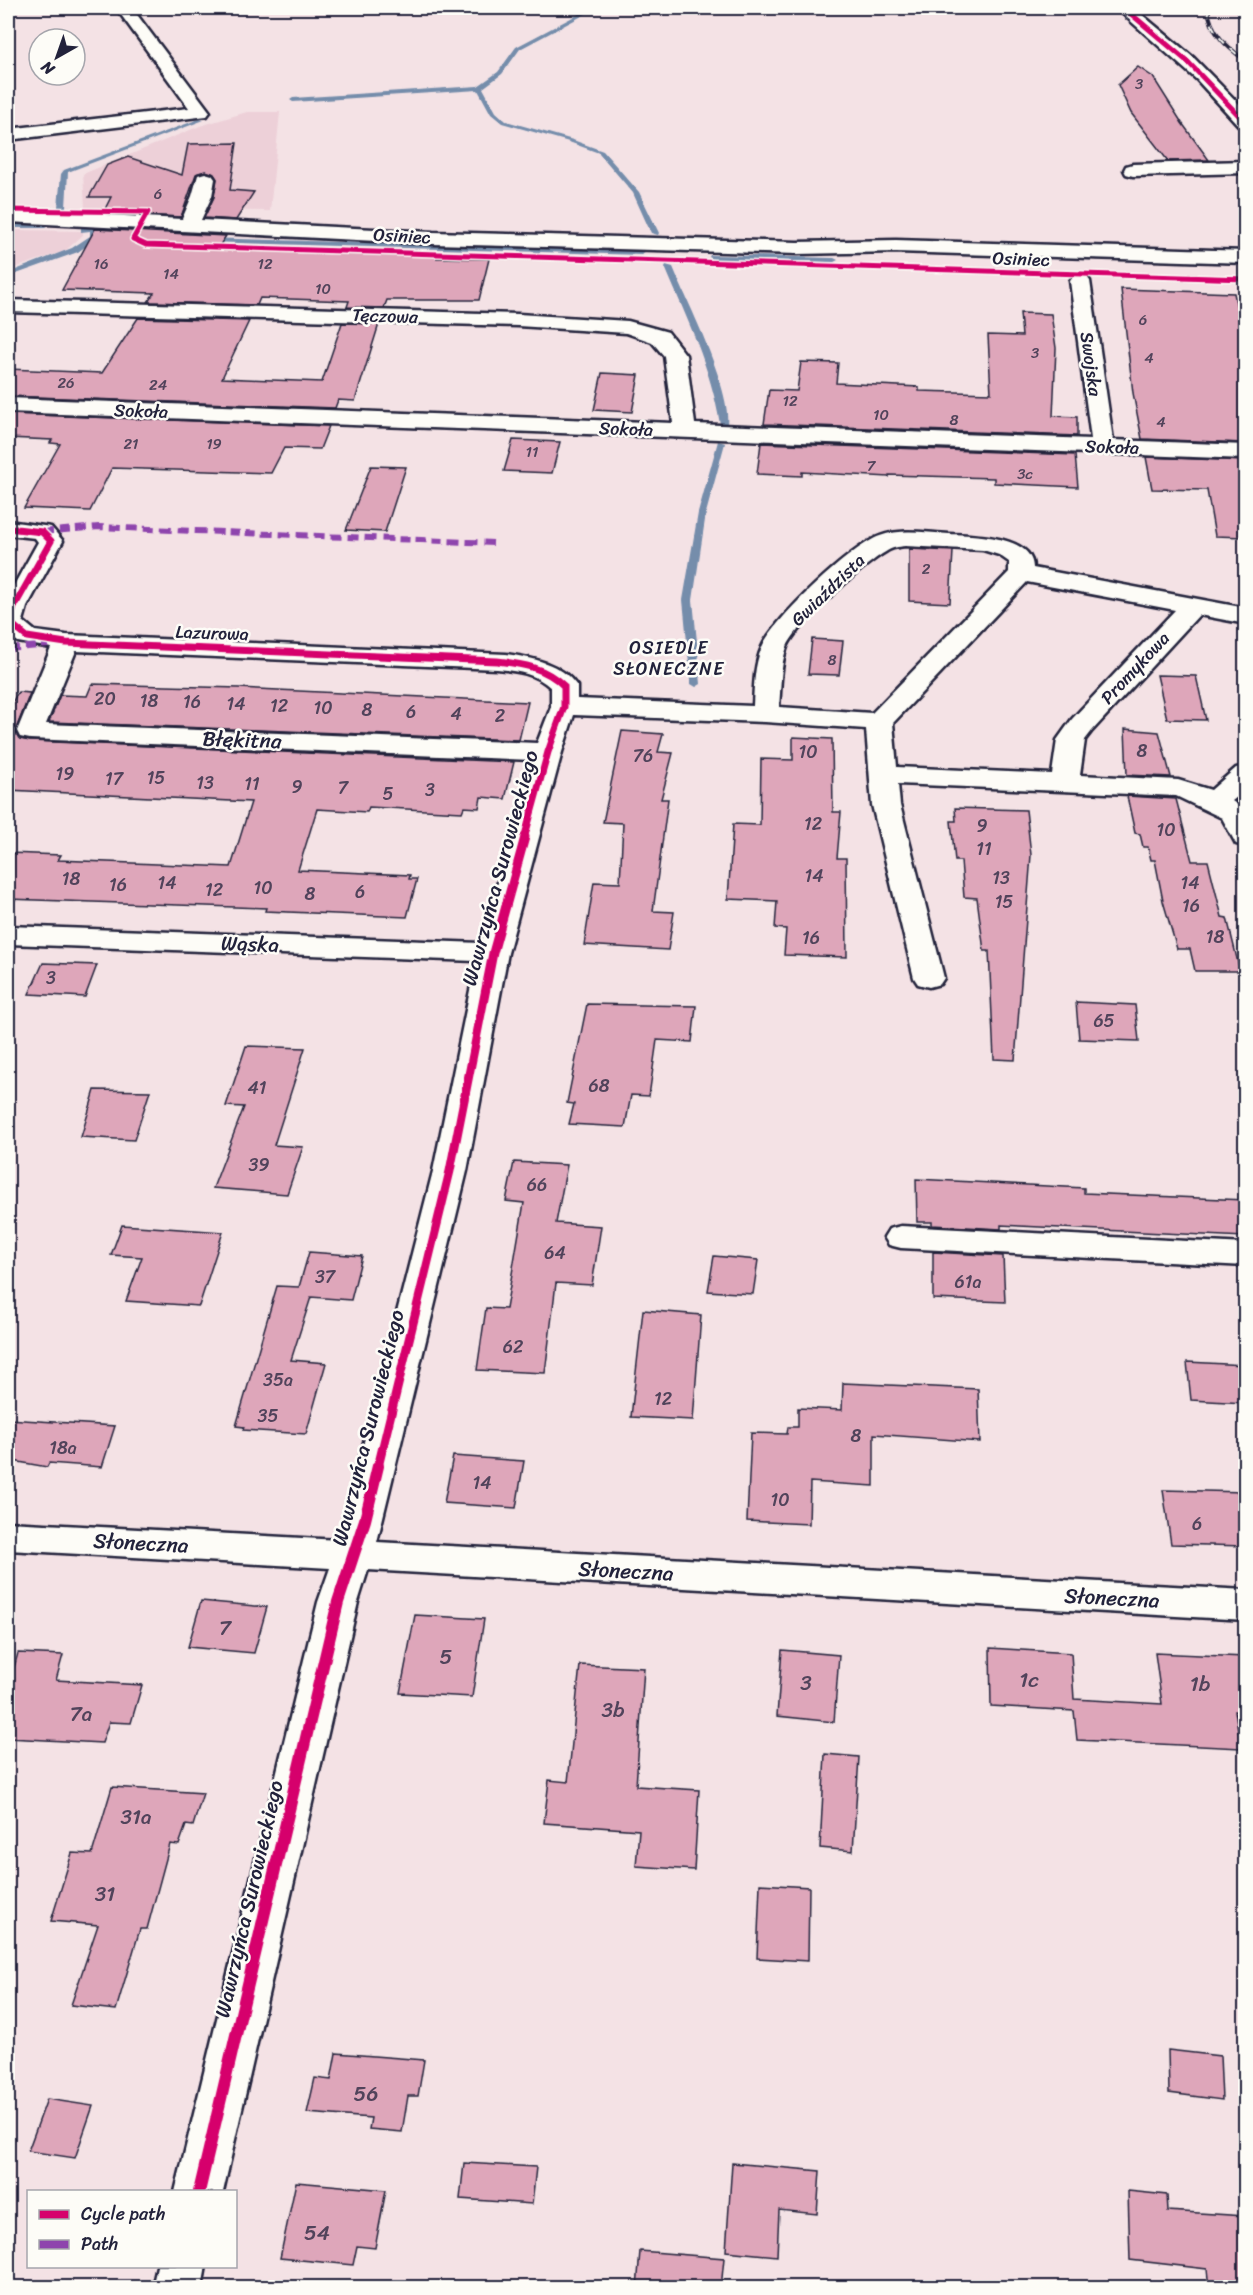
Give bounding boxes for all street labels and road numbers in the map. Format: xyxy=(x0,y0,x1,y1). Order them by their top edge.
street label: Osiniec xyxy=(373,219,431,253)
street label: Osiniec xyxy=(992,242,1050,276)
street label: Tęczowa xyxy=(352,299,419,333)
street label: Swojska xyxy=(1071,330,1111,399)
street label: Sokoła xyxy=(113,394,169,428)
street label: Sokoła xyxy=(598,412,654,446)
street label: Sokoła xyxy=(1084,430,1140,464)
street label: Gwiaździsta xyxy=(783,546,873,634)
street label: Lazurowa xyxy=(175,616,249,650)
street label: Promykowa xyxy=(1092,624,1178,712)
street label: Błękitna xyxy=(202,720,283,760)
street label: Wawrzyńca Surowieckiego xyxy=(450,746,550,990)
street label: Wąska xyxy=(220,924,280,964)
street label: Wawrzyńca Surowieckiego xyxy=(320,1305,416,1550)
street label: Słoneczna xyxy=(92,1522,190,1564)
street label: Słoneczna xyxy=(577,1550,675,1592)
street label: Słoneczna xyxy=(1063,1577,1161,1619)
street label: Wawrzyńca Surowieckiego xyxy=(203,1776,295,2021)

